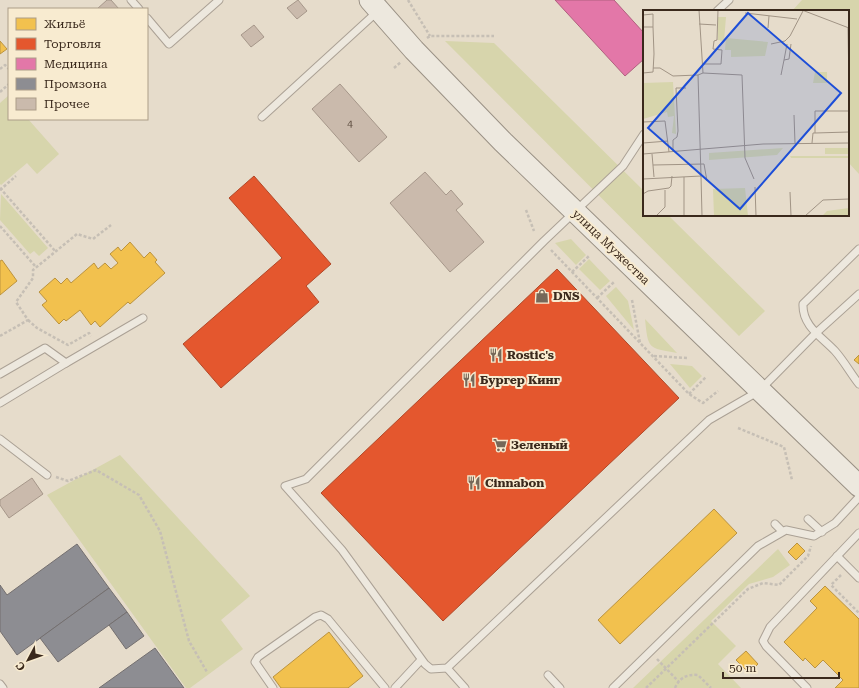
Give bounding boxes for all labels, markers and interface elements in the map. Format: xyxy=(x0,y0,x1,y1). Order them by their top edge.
legend xyxy=(8,8,148,120)
inset map xyxy=(643,10,849,216)
text: Жильё xyxy=(44,17,86,31)
text: Торговля xyxy=(44,37,101,51)
text: Медицина xyxy=(44,57,108,71)
text: Промзона xyxy=(44,77,107,91)
text: Прочее xyxy=(44,97,90,111)
house number: 4 xyxy=(347,118,353,129)
street label: улица Мужества xyxy=(569,207,653,288)
shop icon: DNS xyxy=(534,288,550,304)
place label: DNS xyxy=(553,289,580,303)
restaurant icon: Rostic's xyxy=(488,347,504,363)
place label: Rostic's xyxy=(507,348,554,362)
restaurant icon: Бургер Кинг xyxy=(461,372,477,388)
place label: Бургер Кинг xyxy=(480,373,560,387)
supermarket icon: Зеленый xyxy=(492,437,508,453)
place label: Зеленый xyxy=(511,438,568,452)
restaurant icon: Cinnabon xyxy=(466,475,482,491)
place label: Cinnabon xyxy=(485,476,544,490)
north arrow xyxy=(8,640,48,680)
scale bar xyxy=(723,654,839,680)
text: С xyxy=(13,659,28,673)
text: 50 m xyxy=(729,661,756,675)

